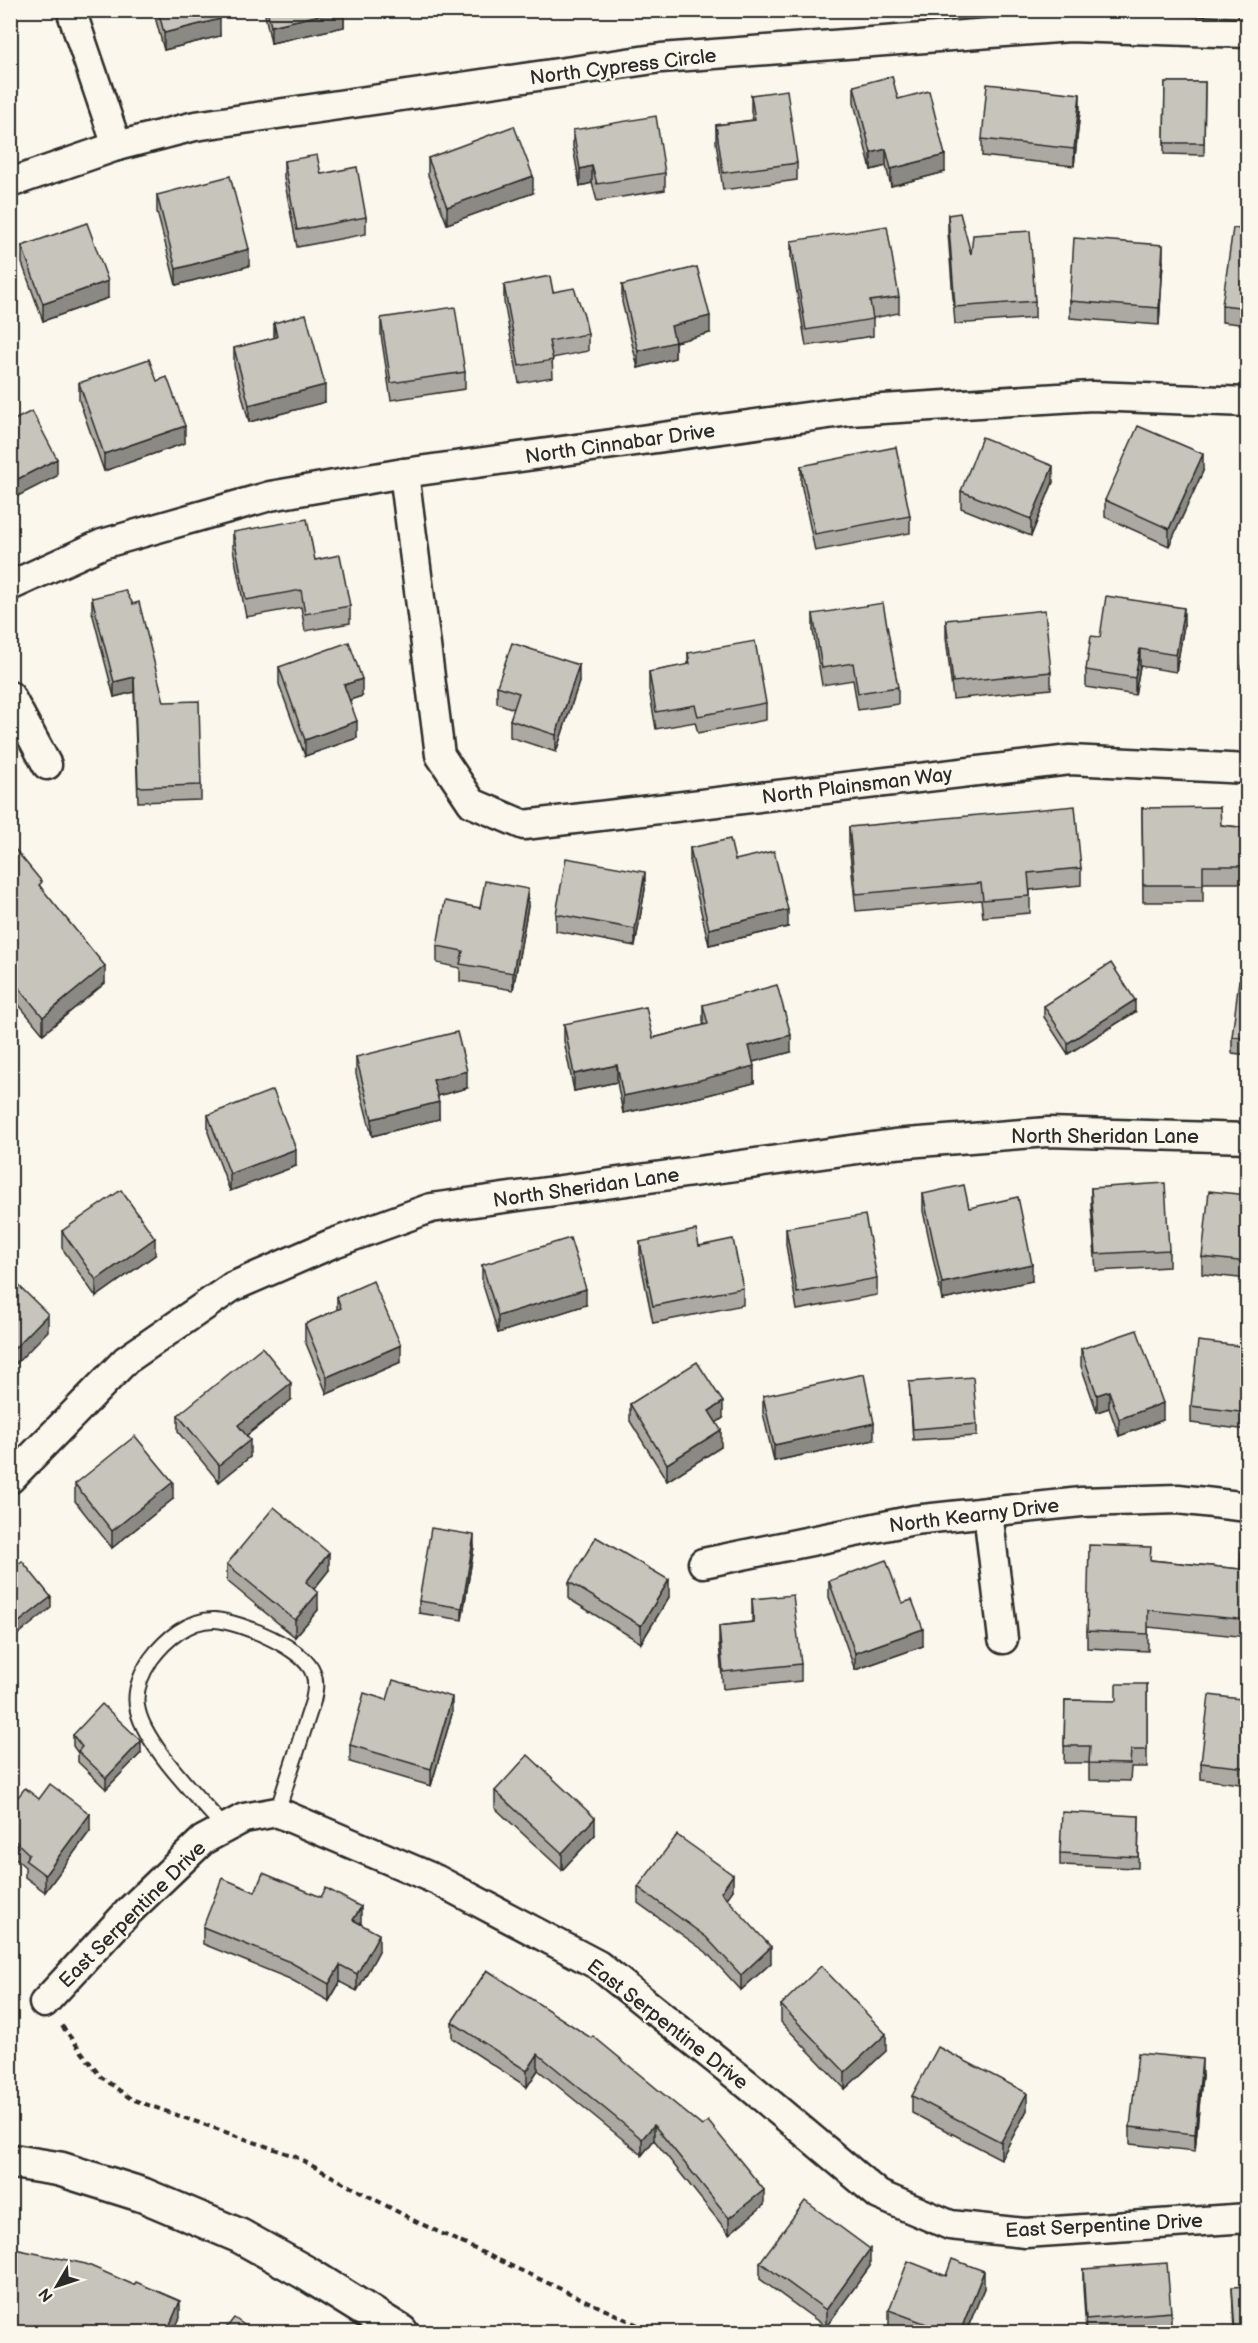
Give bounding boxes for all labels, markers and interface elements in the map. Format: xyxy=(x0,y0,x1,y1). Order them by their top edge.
street label: North Cypress Circle xyxy=(528,44,718,90)
street label: North Cinnabar Drive xyxy=(524,419,717,469)
street label: North Plainsman Way xyxy=(761,762,954,810)
street label: North Sheridan Lane xyxy=(1011,1125,1199,1149)
street label: North Sheridan Lane xyxy=(491,1163,681,1213)
street label: North Kearny Drive xyxy=(888,1494,1061,1538)
street label: East Serpentine Drive xyxy=(54,1836,211,1993)
street label: East Serpentine Drive xyxy=(582,1954,753,2095)
street label: East Serpentine Drive xyxy=(1005,2209,1204,2243)
north arrow xyxy=(27,2256,87,2316)
text: N xyxy=(35,2284,58,2305)

